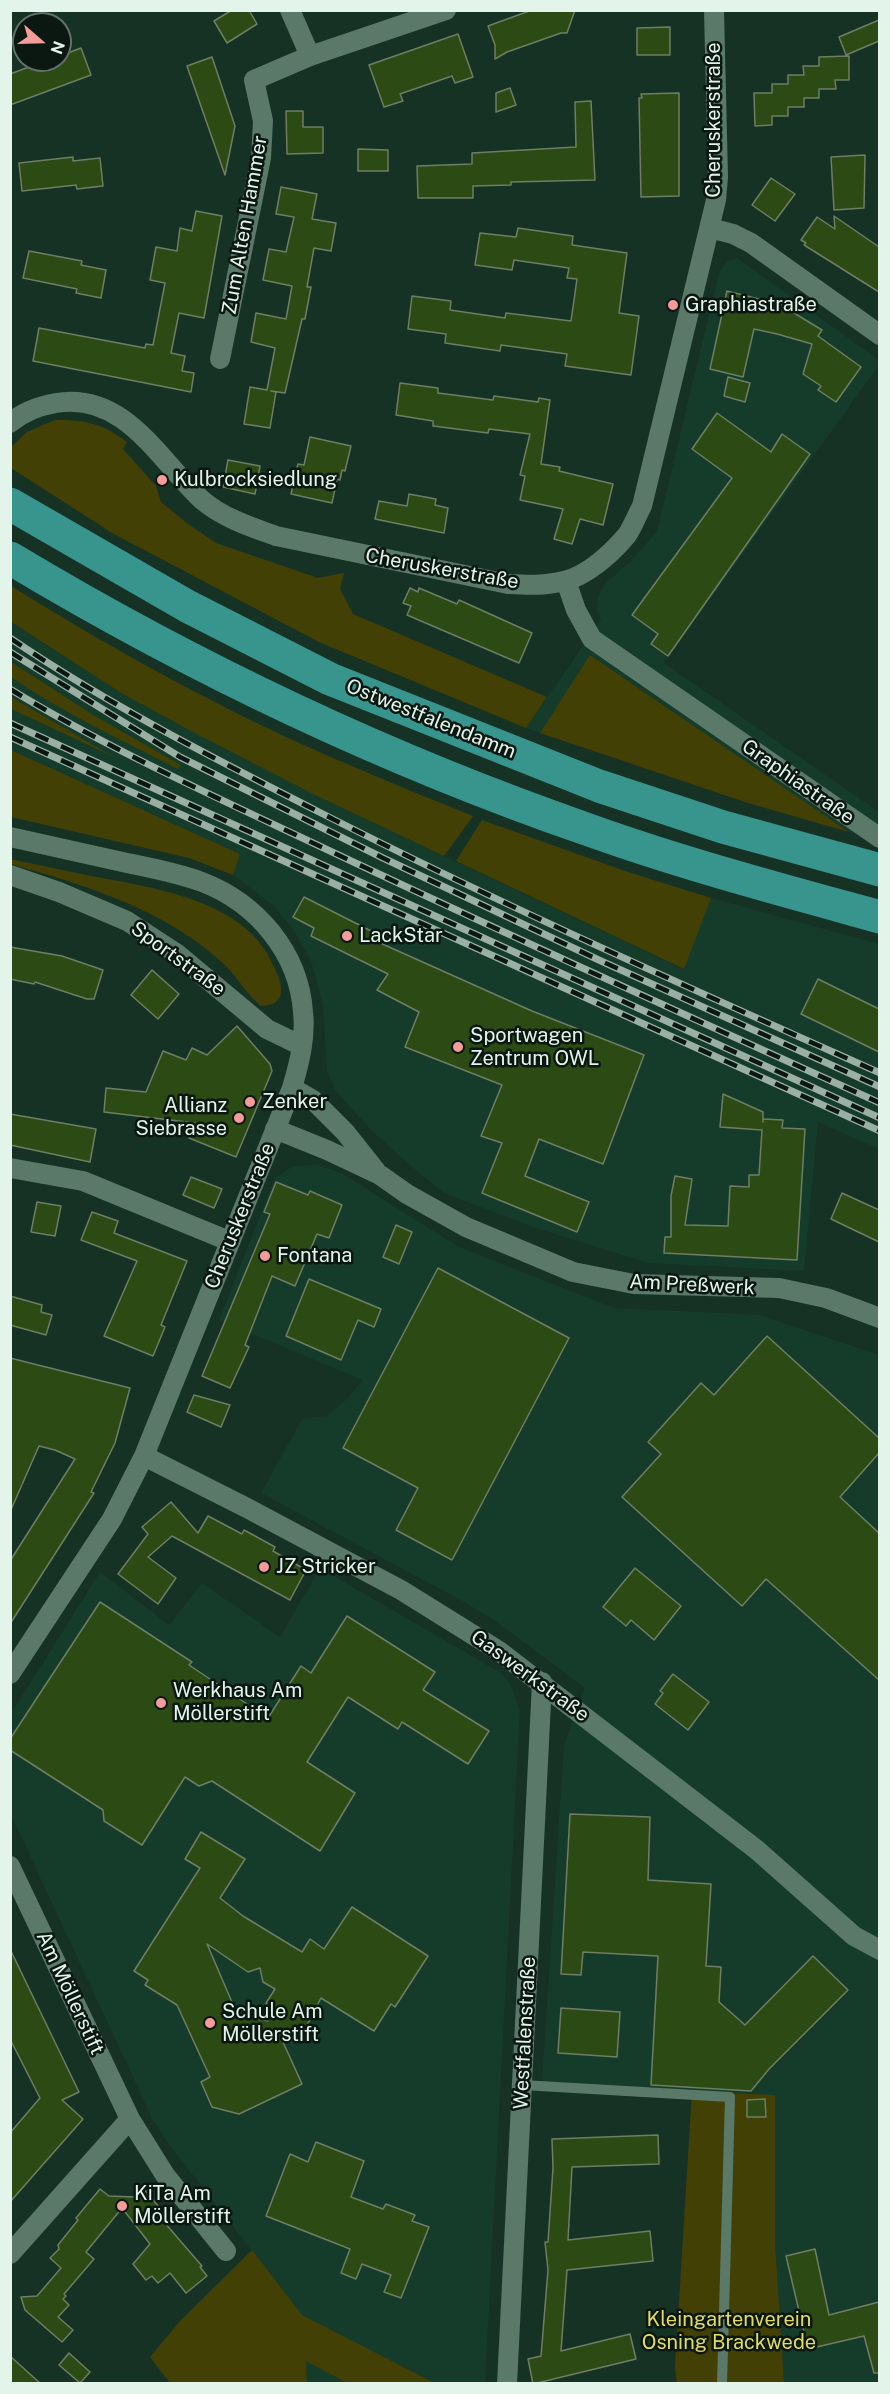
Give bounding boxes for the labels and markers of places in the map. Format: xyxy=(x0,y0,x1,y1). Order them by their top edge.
place label: Graphiastraße xyxy=(685,293,817,317)
marker: Graphiastraße xyxy=(666,298,680,312)
place label: Kulbrocksiedlung xyxy=(174,468,337,492)
marker: Kulbrocksiedlung xyxy=(155,473,169,487)
place label: LackStar xyxy=(359,924,443,948)
marker: LackStar xyxy=(340,929,354,943)
place label: Sportwagen Zentrum OWL xyxy=(470,1024,599,1071)
marker: Sportwagen Zentrum OWL xyxy=(451,1040,465,1054)
place label: Zenker xyxy=(262,1090,327,1114)
place label: Allianz Siebrasse xyxy=(135,1094,227,1141)
marker: Zenker xyxy=(243,1095,257,1109)
marker: Allianz Siebrasse xyxy=(232,1111,246,1125)
place label: Fontana xyxy=(277,1244,352,1268)
marker: Fontana xyxy=(258,1249,272,1263)
place label: JZ Stricker xyxy=(276,1555,376,1579)
marker: JZ Stricker xyxy=(257,1560,271,1574)
place label: Werkhaus Am Möllerstift xyxy=(173,1679,302,1726)
marker: Werkhaus Am Möllerstift xyxy=(154,1696,168,1710)
place label: Schule Am Möllerstift xyxy=(222,2000,323,2047)
marker: Schule Am Möllerstift xyxy=(203,2016,217,2030)
place label: KiTa Am Möllerstift xyxy=(134,2182,231,2229)
marker: KiTa Am Möllerstift xyxy=(115,2199,129,2213)

